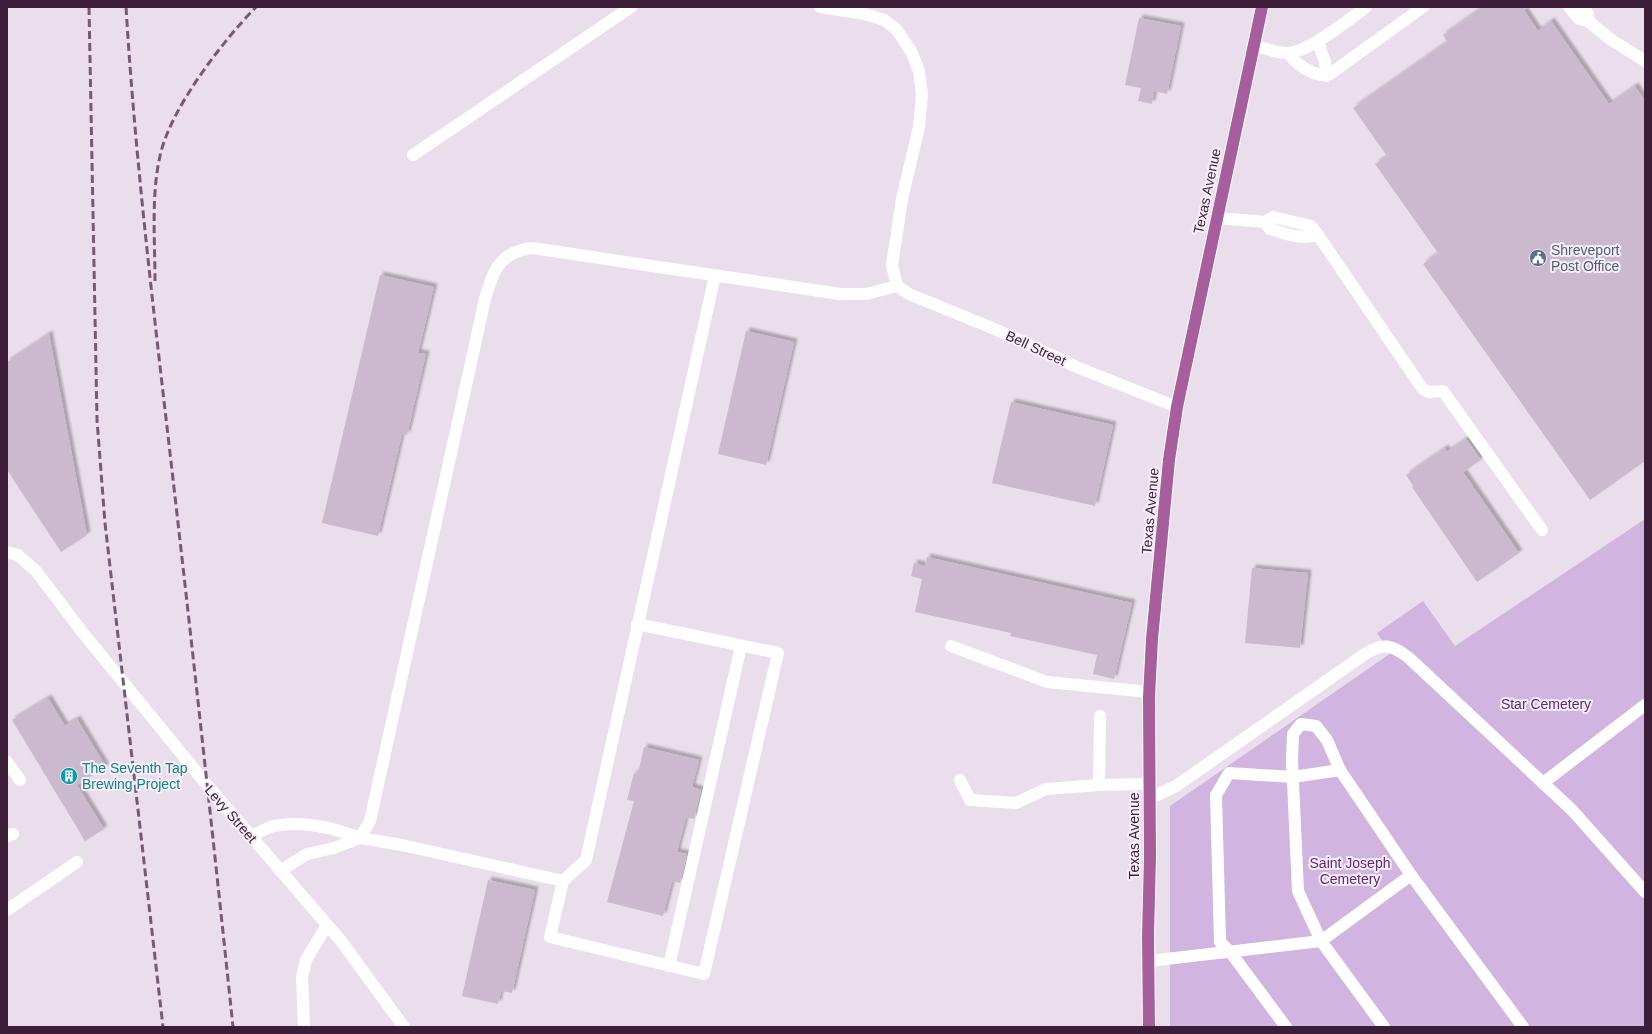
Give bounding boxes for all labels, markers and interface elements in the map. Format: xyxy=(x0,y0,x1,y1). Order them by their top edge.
street label: Texas Avenue xyxy=(1190,147,1224,235)
place label: Shreveport Post Office xyxy=(1551,242,1620,274)
public building icon: Shreveport Post Office xyxy=(1528,248,1548,268)
street label: Bell Street xyxy=(1003,327,1069,369)
street label: Texas Avenue xyxy=(1138,467,1162,555)
park label: Star Cemetery xyxy=(1501,696,1591,712)
place label: The Seventh Tap Brewing Project xyxy=(82,760,188,792)
building icon: The Seventh Tap Brewing Project xyxy=(59,766,79,786)
street label: Levy Street xyxy=(202,782,260,846)
street label: Texas Avenue xyxy=(1126,792,1142,879)
park label: Saint Joseph Cemetery xyxy=(1310,855,1390,887)

